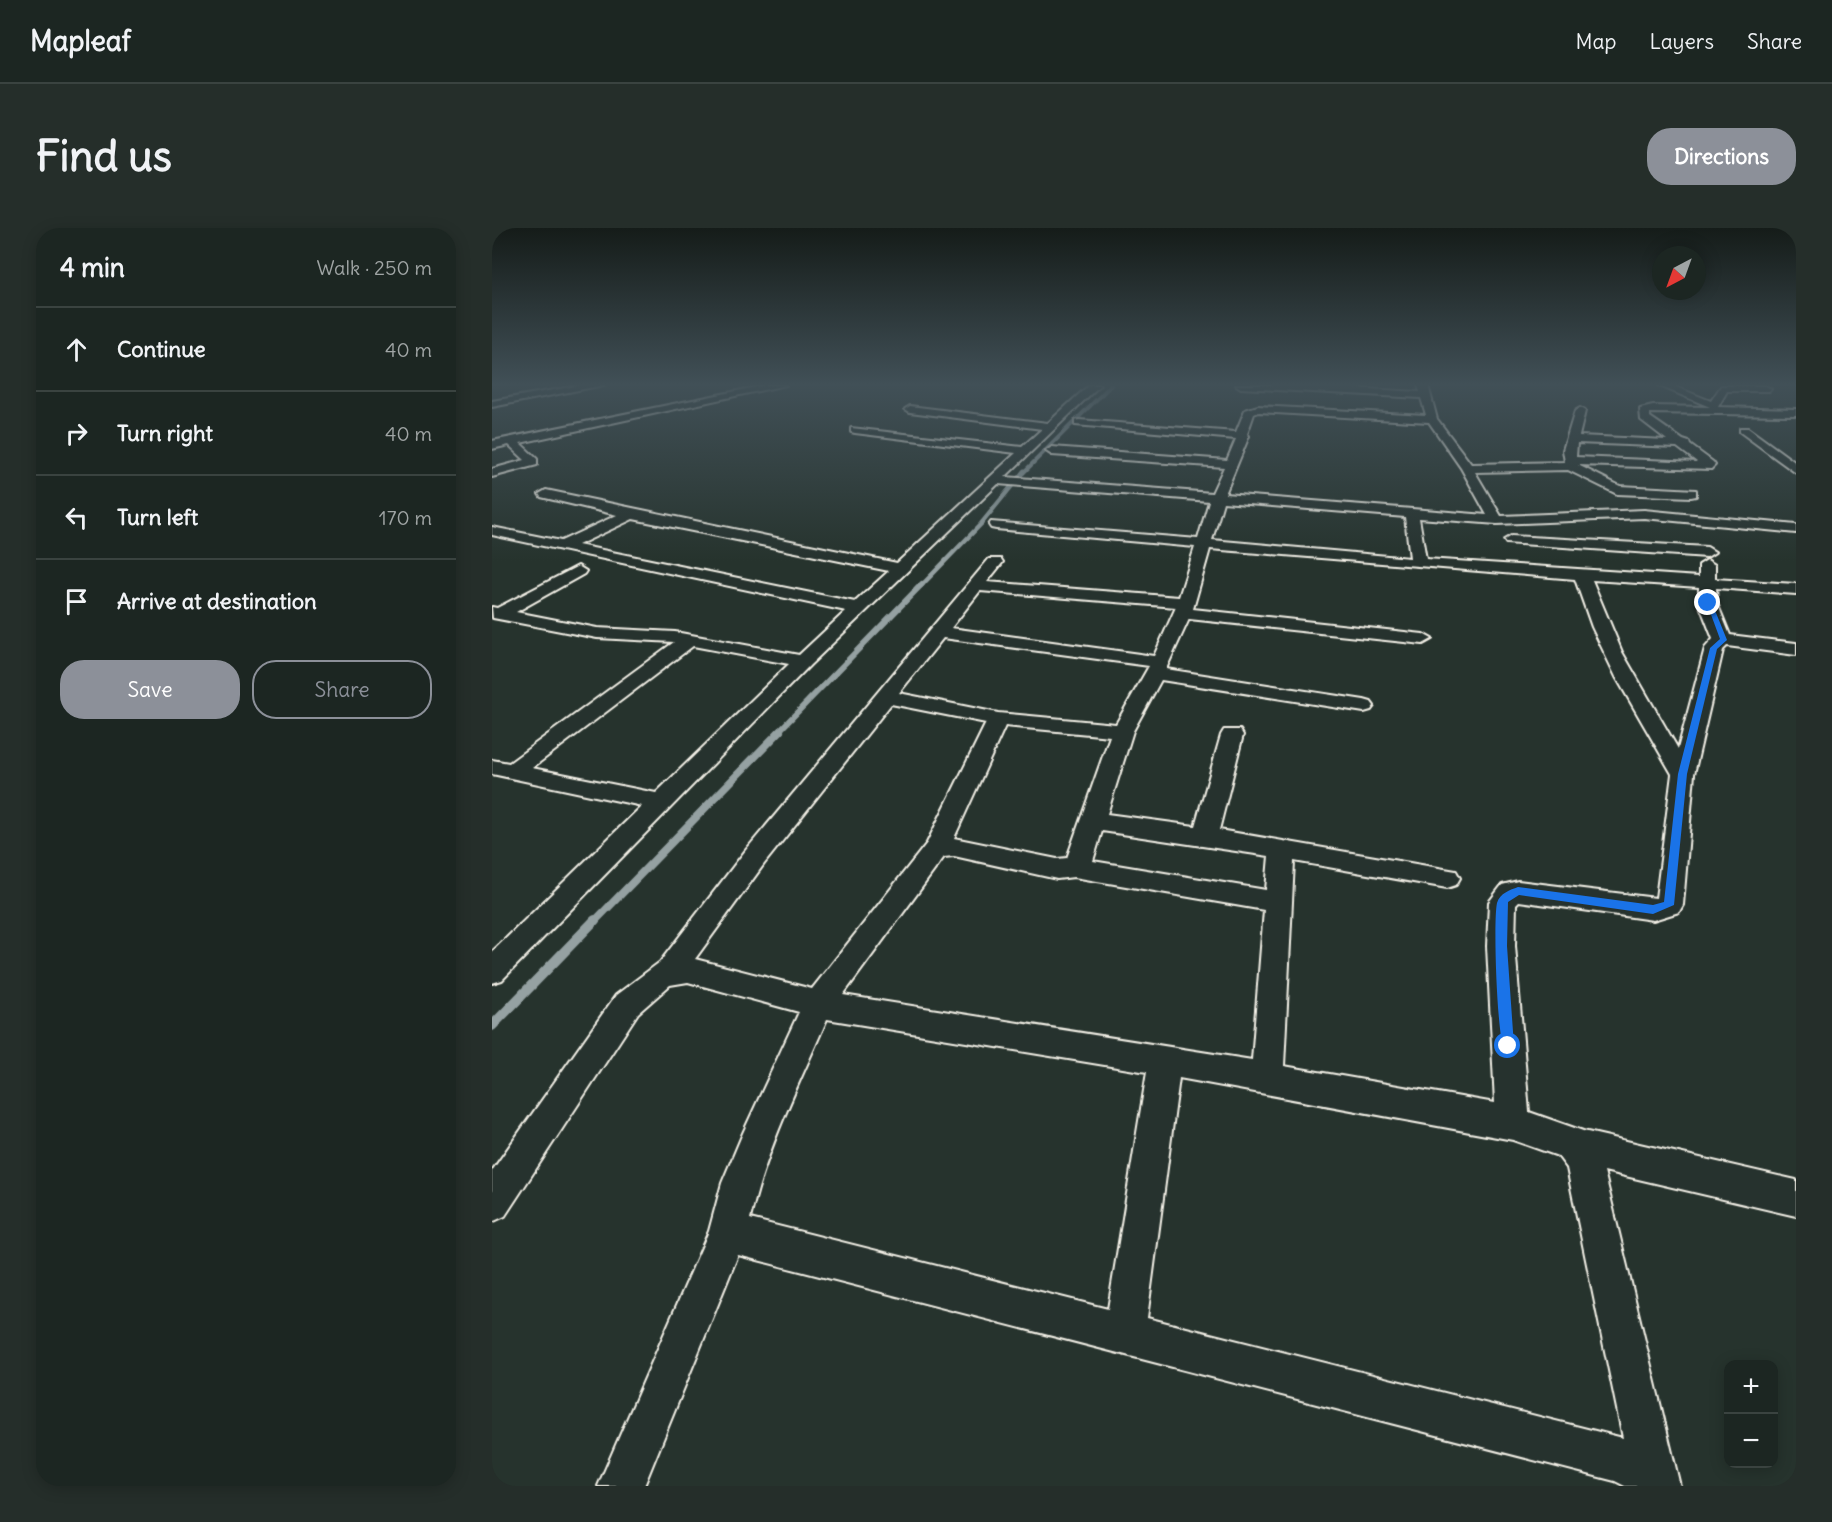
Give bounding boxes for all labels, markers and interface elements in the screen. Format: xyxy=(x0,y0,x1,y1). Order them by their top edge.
text: Mapleaf xyxy=(30,23,131,59)
text: Map xyxy=(1576,28,1616,55)
text: Layers xyxy=(1649,28,1714,55)
text: Share xyxy=(1747,28,1802,55)
button: Directions xyxy=(1647,128,1796,185)
text: Find us xyxy=(36,130,172,182)
north arrow xyxy=(1652,246,1706,300)
text: 4 min xyxy=(60,251,125,284)
text: Walk · 250 m xyxy=(317,255,432,280)
icon: ahead xyxy=(60,333,93,366)
text: Continue xyxy=(117,335,206,363)
text: 40 m xyxy=(385,337,432,362)
icon: right xyxy=(60,417,93,450)
text: Turn right xyxy=(117,419,213,447)
text: 40 m xyxy=(385,421,432,446)
icon: left xyxy=(60,501,93,534)
text: Turn left xyxy=(117,503,198,531)
text: 170 m xyxy=(379,505,432,530)
icon: arrive xyxy=(60,585,93,618)
text: Arrive at destination xyxy=(117,587,317,615)
route end xyxy=(1694,589,1720,615)
button: Save xyxy=(60,660,240,719)
button: Share xyxy=(252,660,432,719)
route start xyxy=(1494,1032,1520,1058)
map controls xyxy=(1724,1360,1778,1468)
button: + xyxy=(1724,1360,1778,1414)
button: − xyxy=(1724,1414,1778,1468)

